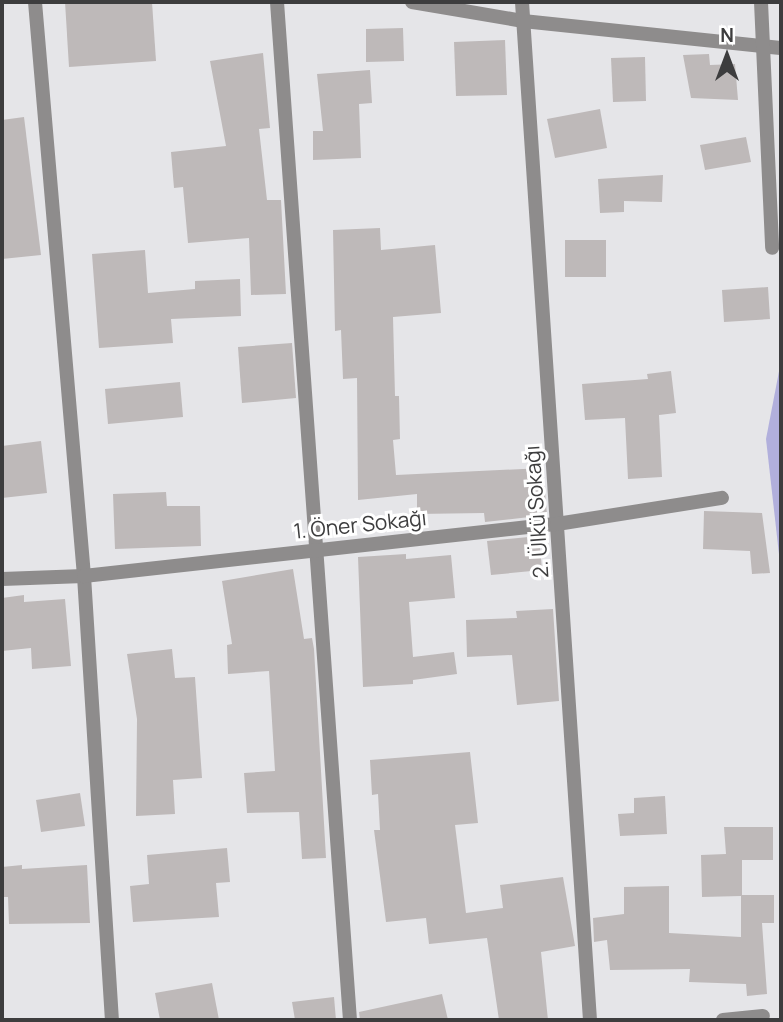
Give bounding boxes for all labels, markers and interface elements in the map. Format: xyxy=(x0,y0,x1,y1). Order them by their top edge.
north arrow xyxy=(692,21,762,91)
text: N xyxy=(720,22,734,48)
street label: 2. Ülkü Sokağı xyxy=(519,445,553,579)
street label: 1. Öner Sokağı xyxy=(292,505,428,543)

